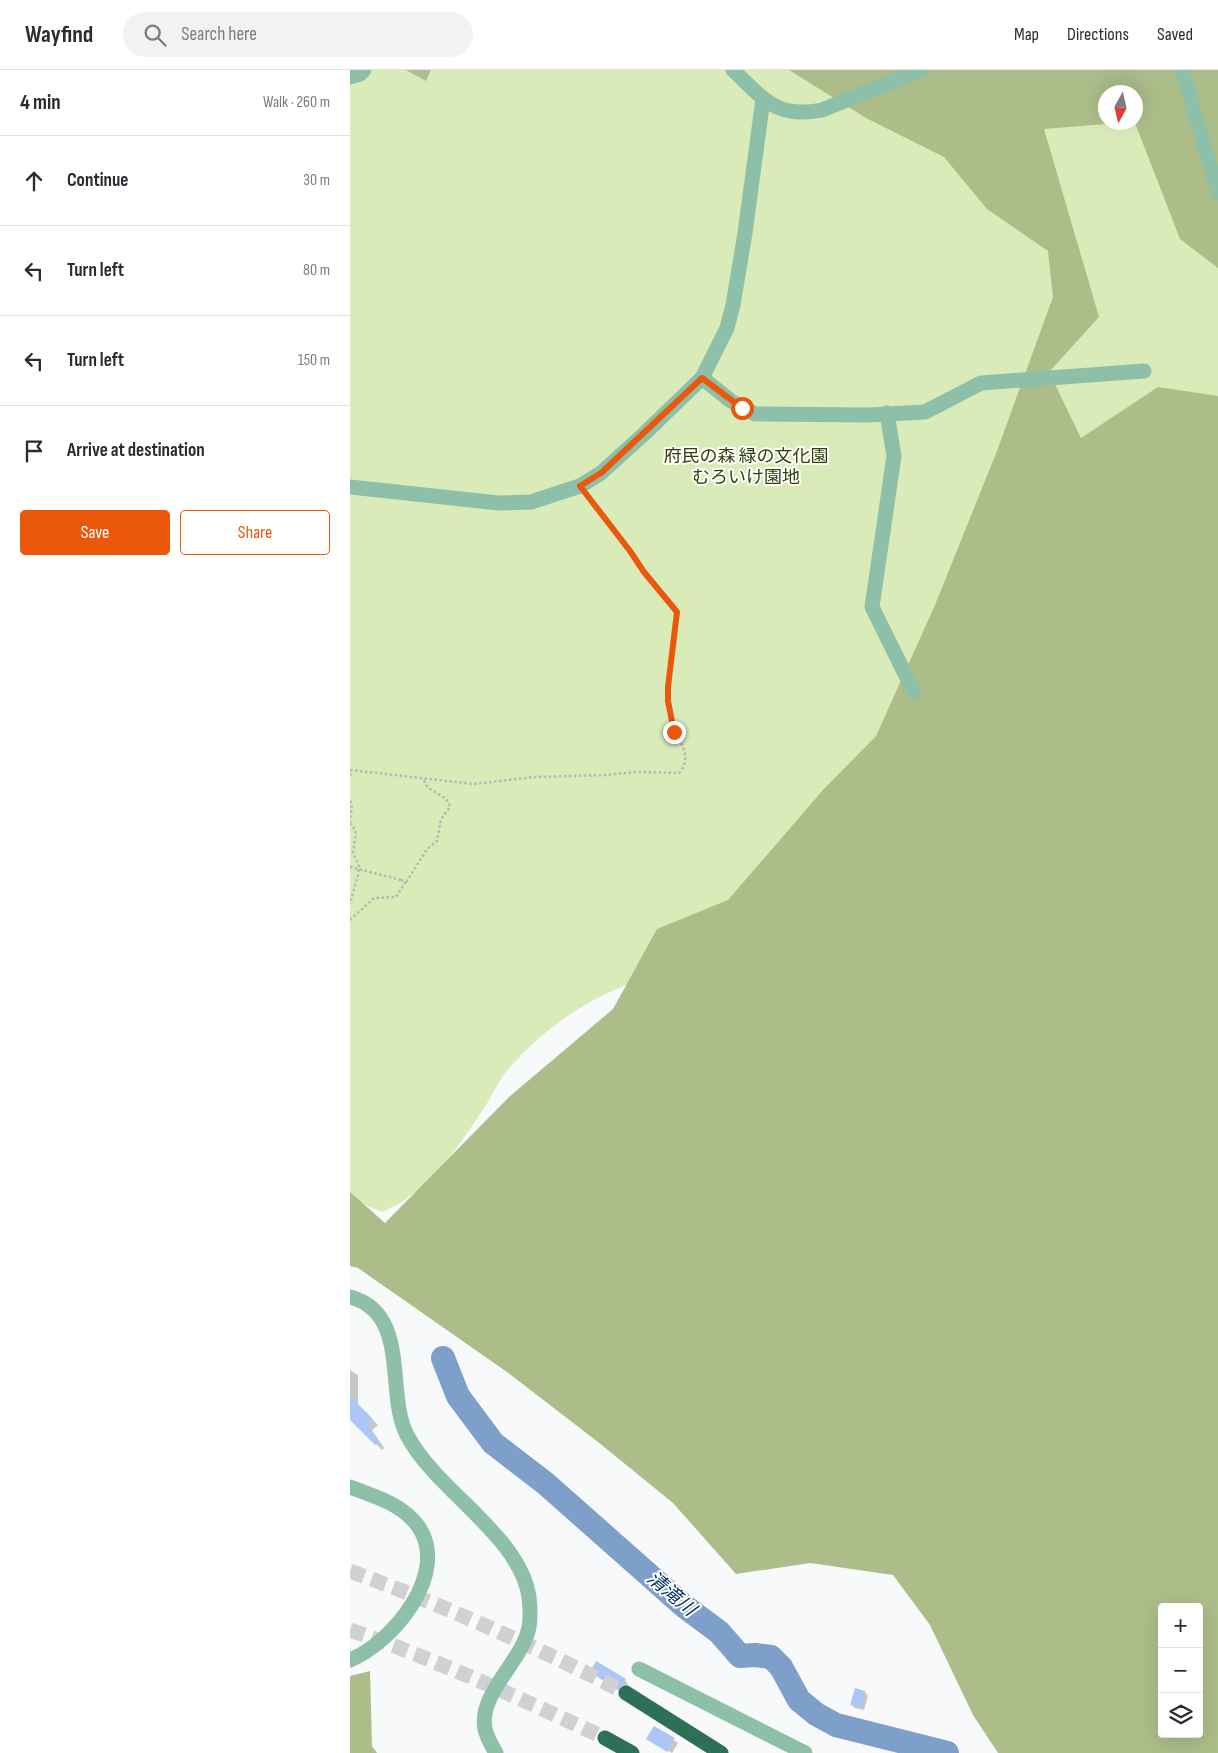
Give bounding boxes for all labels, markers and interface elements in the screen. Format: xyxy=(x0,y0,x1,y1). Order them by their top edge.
search box xyxy=(123,12,473,57)
text: Wayfind xyxy=(25,20,93,49)
icon: search xyxy=(141,21,169,49)
text: Search here xyxy=(181,23,257,46)
text: Map xyxy=(1014,24,1039,45)
text: Directions xyxy=(1067,24,1129,45)
text: Saved xyxy=(1157,24,1193,45)
north arrow xyxy=(1098,85,1143,130)
text: 4 min xyxy=(20,90,61,115)
text: Walk · 260 m xyxy=(263,93,330,112)
icon: ahead xyxy=(20,167,48,195)
text: Continue xyxy=(67,169,128,192)
text: 30 m xyxy=(303,171,330,190)
icon: left xyxy=(20,257,48,285)
text: Turn left xyxy=(67,259,124,282)
text: 80 m xyxy=(303,261,330,280)
icon: left xyxy=(20,347,48,375)
text: Turn left xyxy=(67,349,124,372)
text: 150 m xyxy=(298,351,330,370)
route start xyxy=(731,397,754,420)
icon: arrive xyxy=(20,437,48,465)
text: Arrive at destination xyxy=(67,439,205,462)
park label: 府民の森 緑の文化園 むろいけ園地 xyxy=(664,446,828,488)
button: Save xyxy=(20,510,170,555)
button: Share xyxy=(180,510,330,555)
route end xyxy=(663,721,686,744)
water label: 清滝川 xyxy=(642,1567,702,1623)
map controls xyxy=(1158,1603,1203,1738)
button: + xyxy=(1158,1603,1203,1648)
button: − xyxy=(1158,1648,1203,1693)
button: layers xyxy=(1158,1693,1203,1738)

